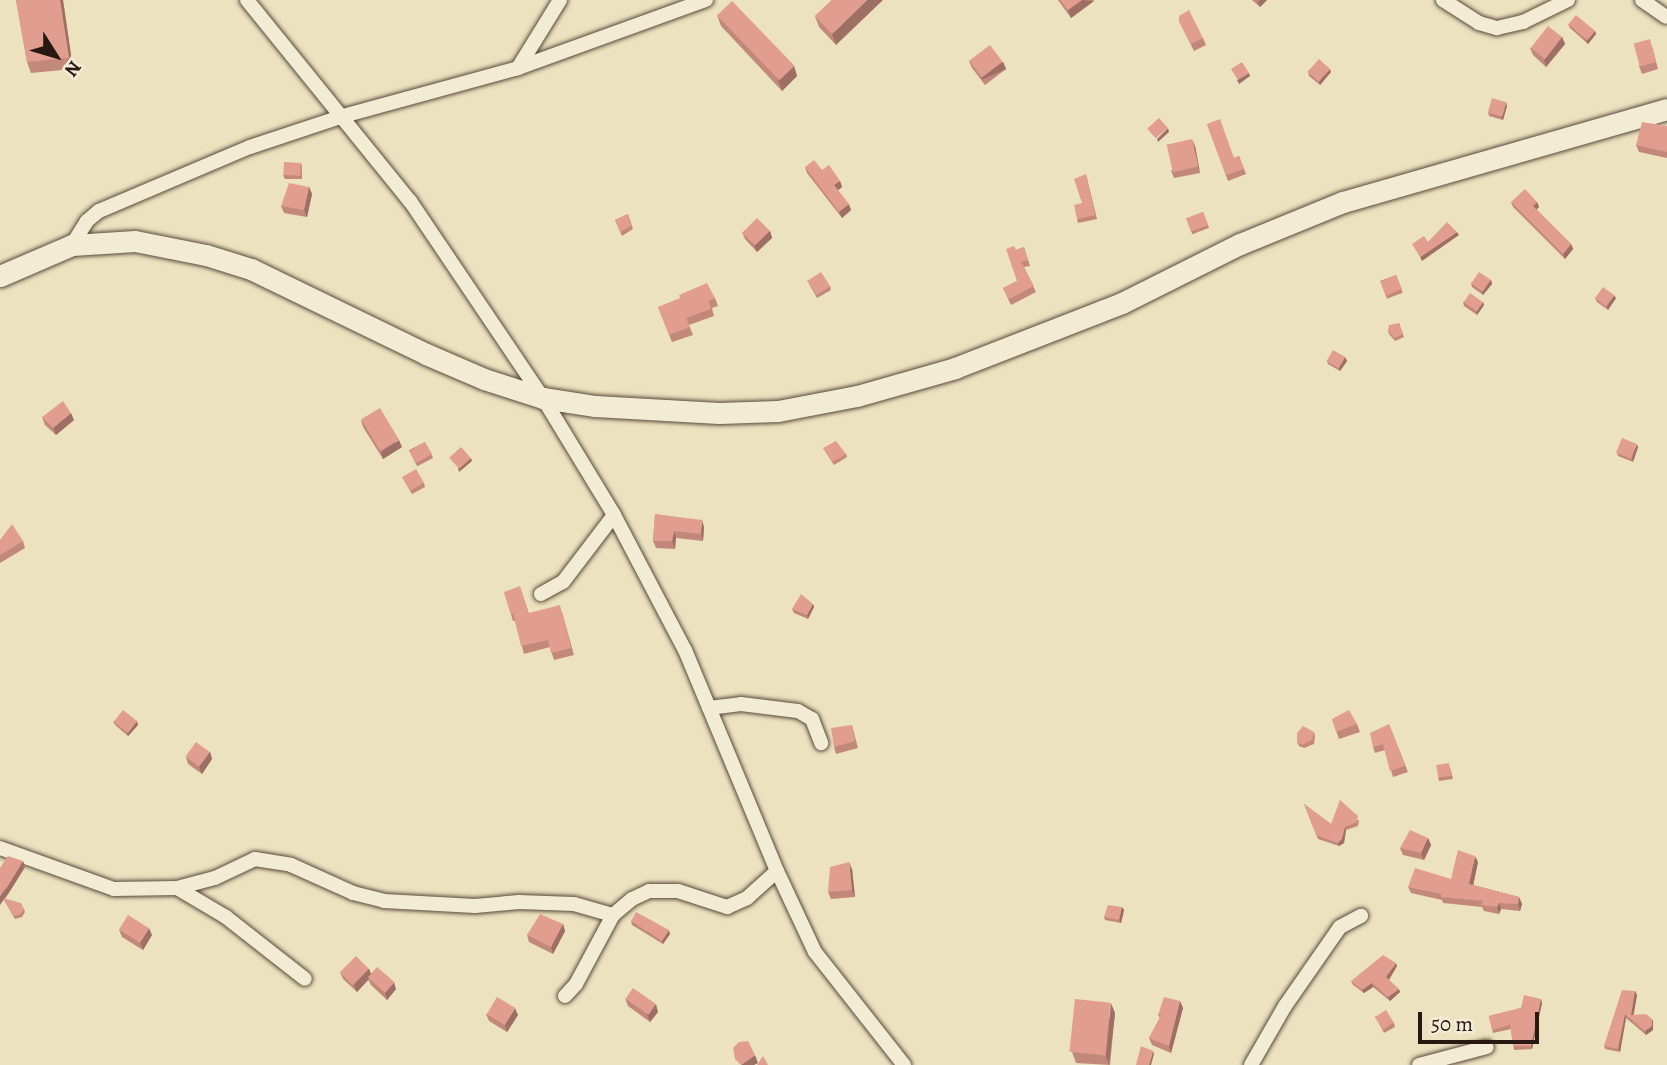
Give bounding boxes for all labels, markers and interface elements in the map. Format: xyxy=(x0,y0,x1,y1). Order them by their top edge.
north arrow xyxy=(21,21,91,91)
text: N xyxy=(58,55,87,82)
scale bar xyxy=(1422,998,1543,1042)
text: 50 m xyxy=(1431,1010,1473,1038)

